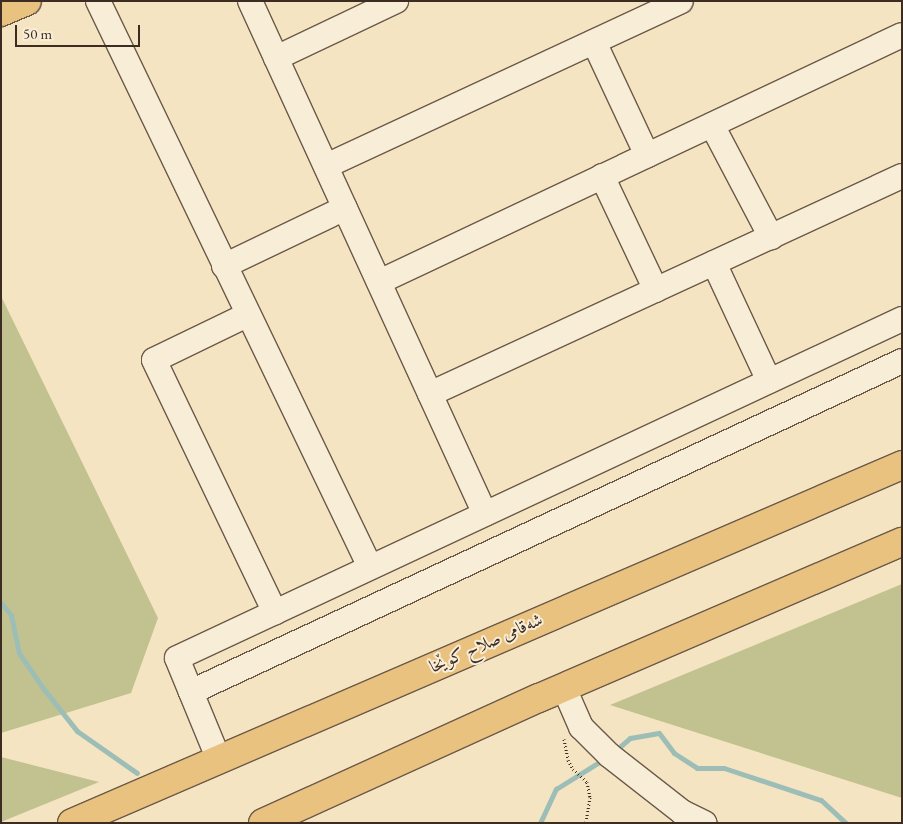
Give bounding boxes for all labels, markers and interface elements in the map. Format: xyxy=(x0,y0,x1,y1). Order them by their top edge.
scale bar xyxy=(18,15,142,47)
text: 50 m xyxy=(23,24,52,43)
street label: شەقامی صلاح کوێخا xyxy=(426,608,546,678)

